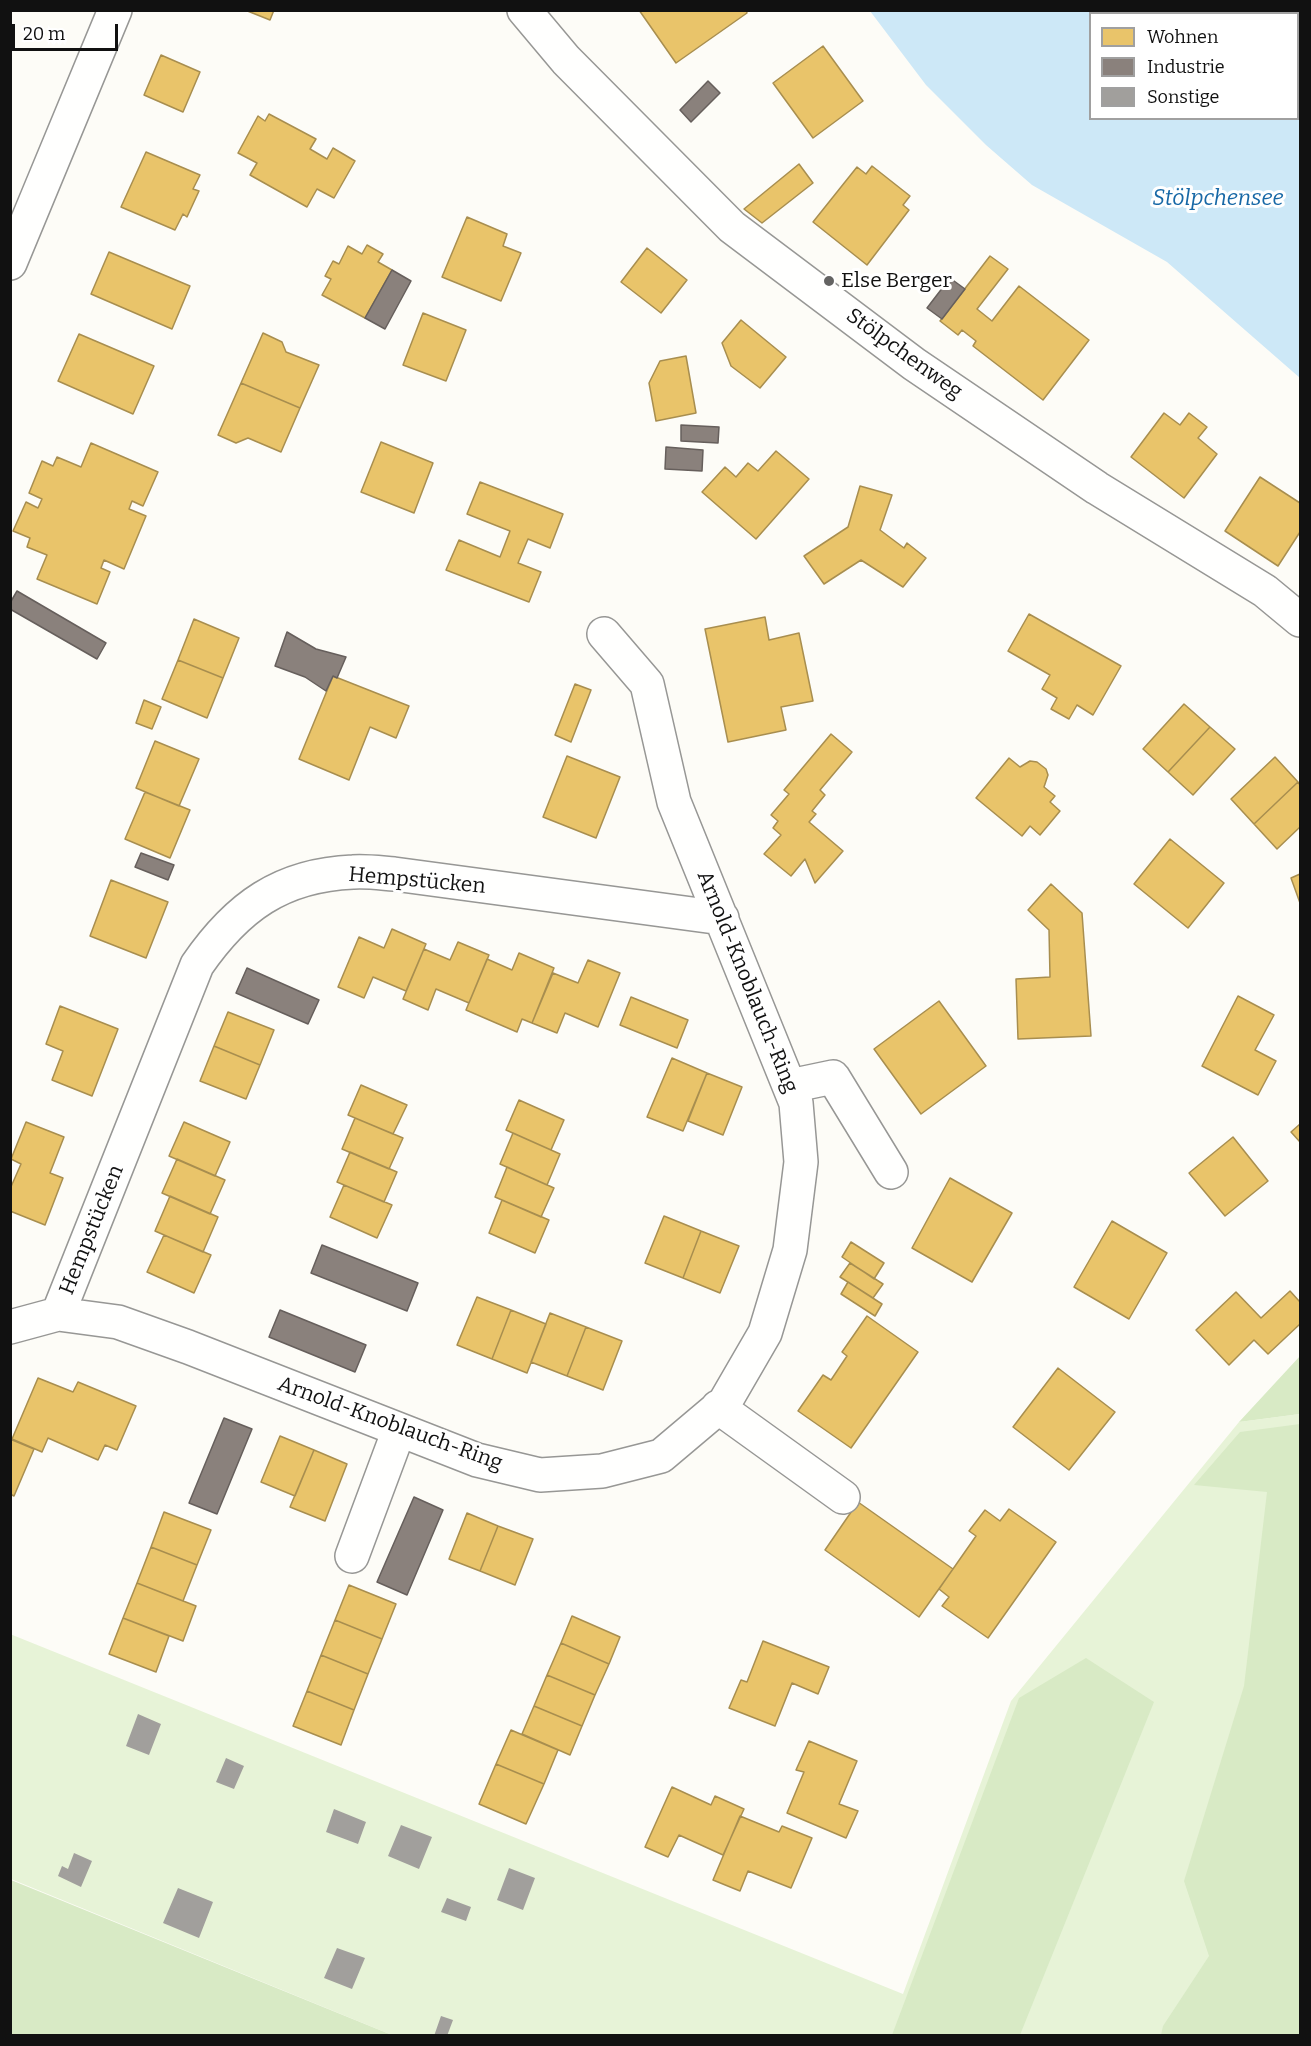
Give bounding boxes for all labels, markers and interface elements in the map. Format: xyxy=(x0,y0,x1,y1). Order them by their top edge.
scale bar xyxy=(15,12,122,50)
legend xyxy=(1089,12,1299,120)
text: 20 m xyxy=(23,23,65,45)
text: Wohnen xyxy=(1147,26,1218,48)
text: Industrie xyxy=(1147,56,1225,78)
text: Sonstige xyxy=(1147,86,1219,108)
water label: Stölpchensee xyxy=(1152,186,1284,212)
place label: Else Berger xyxy=(841,268,952,294)
marker: Else Berger xyxy=(822,274,836,288)
street label: Stölpchenweg xyxy=(841,303,967,405)
street label: Hempstücken xyxy=(347,862,487,900)
street label: Arnold-Knoblauch-Ring xyxy=(691,867,803,1097)
street label: Hempstücken xyxy=(55,1162,129,1298)
street label: Arnold-Knoblauch-Ring xyxy=(274,1372,506,1476)

